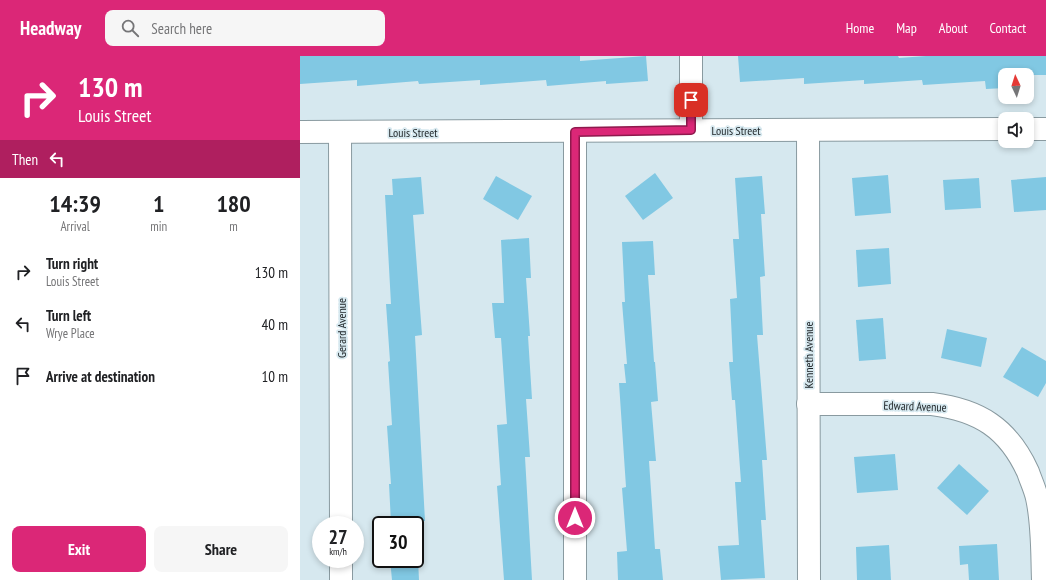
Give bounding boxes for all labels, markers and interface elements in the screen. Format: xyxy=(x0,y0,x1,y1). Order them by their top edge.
search box xyxy=(105,10,385,46)
text: Headway xyxy=(20,16,81,40)
icon: search xyxy=(119,17,141,39)
text: Search here xyxy=(151,19,212,38)
text: Home xyxy=(846,19,874,37)
text: Map xyxy=(896,19,917,37)
text: About xyxy=(939,19,968,37)
text: Contact xyxy=(990,19,1026,37)
text: 130 m xyxy=(78,68,142,105)
north arrow xyxy=(998,68,1034,104)
map controls xyxy=(998,68,1034,148)
icon: right xyxy=(12,72,64,124)
pin xyxy=(674,83,708,117)
icon: arrive xyxy=(680,89,702,111)
text: Louis Street xyxy=(78,104,151,127)
button: sound xyxy=(998,112,1034,148)
street label: Louis Street xyxy=(712,123,761,138)
street label: Louis Street xyxy=(389,125,438,140)
icon: left xyxy=(46,148,68,170)
text: Then xyxy=(12,150,38,169)
text: 14:39 xyxy=(49,188,101,219)
text: 1 xyxy=(153,188,164,219)
text: 180 xyxy=(216,188,251,219)
text: Arrival xyxy=(60,218,90,235)
text: min xyxy=(150,218,167,235)
text: m xyxy=(229,218,238,235)
text: Turn right xyxy=(46,254,98,273)
icon: right xyxy=(12,261,34,283)
text: 130 m xyxy=(255,263,288,282)
text: Louis Street xyxy=(46,273,99,290)
street label: Gerard Avenue xyxy=(334,298,349,358)
text: Turn left xyxy=(46,306,91,325)
icon: left xyxy=(12,313,34,335)
text: 40 m xyxy=(262,315,288,334)
street label: Kenneth Avenue xyxy=(801,321,816,389)
text: Wrye Place xyxy=(46,325,95,342)
icon: arrive xyxy=(12,365,34,387)
text: Arrive at destination xyxy=(46,367,155,386)
text: 10 m xyxy=(262,367,288,386)
street label: Edward Avenue xyxy=(883,397,947,415)
position arrow xyxy=(554,497,596,539)
speed limit sign: 30 xyxy=(372,516,424,568)
text: 27 xyxy=(328,524,348,550)
button: Exit xyxy=(12,526,146,572)
button: Share xyxy=(154,526,288,572)
text: km/h xyxy=(329,545,347,558)

